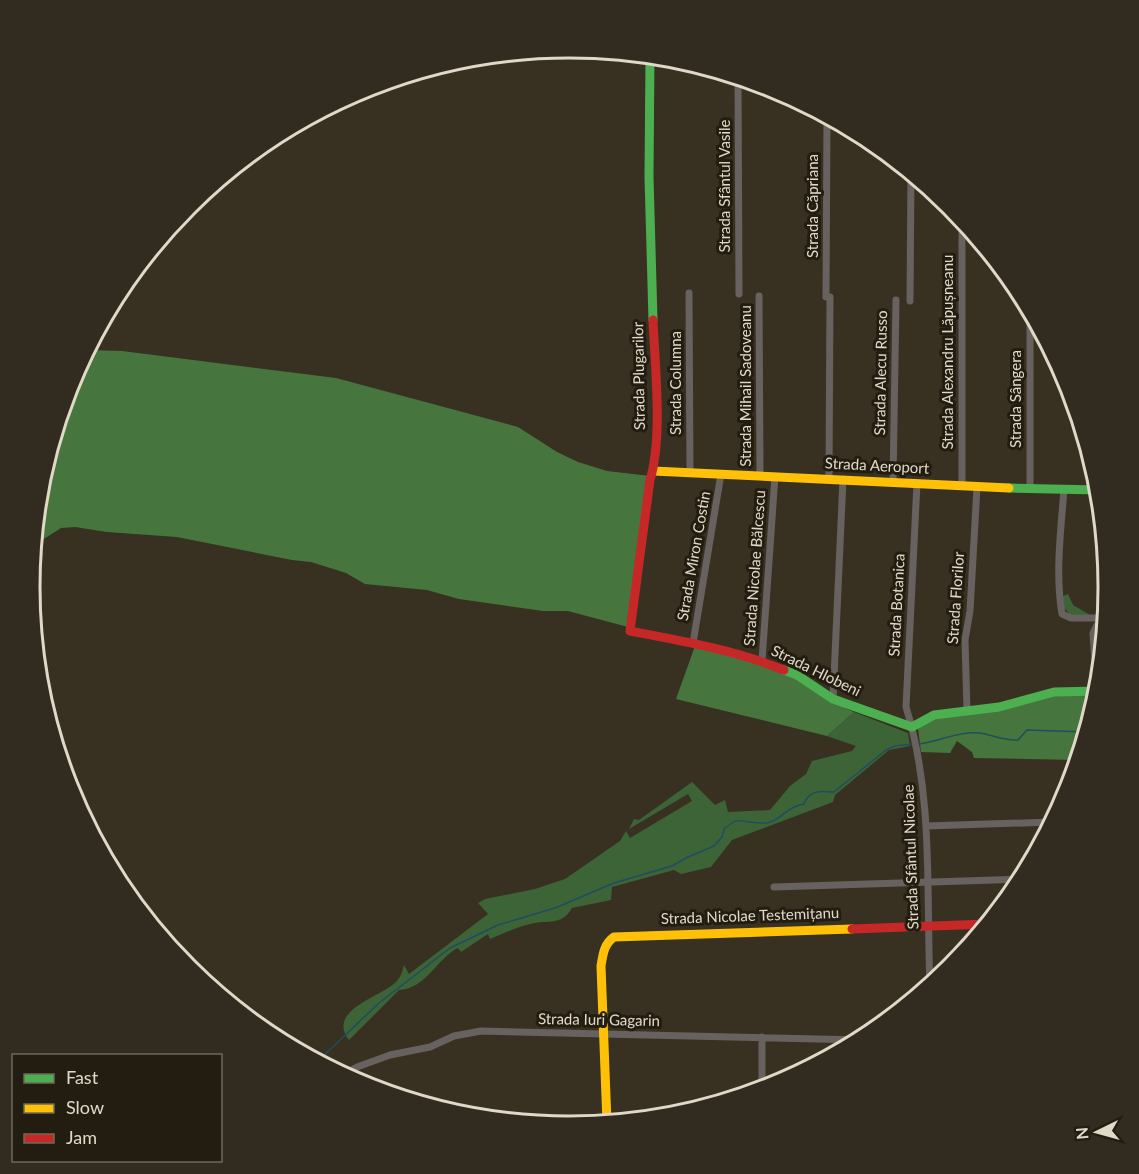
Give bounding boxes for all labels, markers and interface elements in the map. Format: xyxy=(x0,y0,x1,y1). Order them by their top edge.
street label: Strada Sfântul Vasile xyxy=(715,119,733,253)
street label: Strada Căpriana xyxy=(803,154,821,258)
street label: Strada Alexandru Lăpușneanu xyxy=(938,255,956,449)
street label: Strada Mihail Sadoveanu xyxy=(736,305,754,467)
street label: Strada Alecu Russo xyxy=(870,310,890,436)
street label: Strada Plugarilor xyxy=(628,321,648,430)
street label: Strada Columna xyxy=(666,331,684,435)
street label: Strada Sângera xyxy=(1006,350,1024,448)
street label: Strada Aeroport xyxy=(824,453,930,477)
street label: Strada Nicolae Bălcescu xyxy=(740,489,768,647)
street label: Strada Miron Costin xyxy=(673,490,713,622)
street label: Strada Florilor xyxy=(943,551,967,645)
street label: Strada Botanica xyxy=(884,553,908,657)
street label: Strada Hlobeni xyxy=(769,641,864,700)
street label: Strada Sfântul Nicolae xyxy=(898,784,922,930)
street label: Strada Nicolae Testemițanu xyxy=(660,903,840,927)
street label: Strada Iuri Gagarin xyxy=(538,1009,660,1029)
legend xyxy=(12,1054,222,1162)
text: Fast xyxy=(66,1066,99,1088)
text: Slow xyxy=(66,1096,104,1118)
north arrow xyxy=(1067,1102,1127,1162)
text: Jam xyxy=(66,1126,97,1148)
text: N xyxy=(1072,1126,1092,1140)

